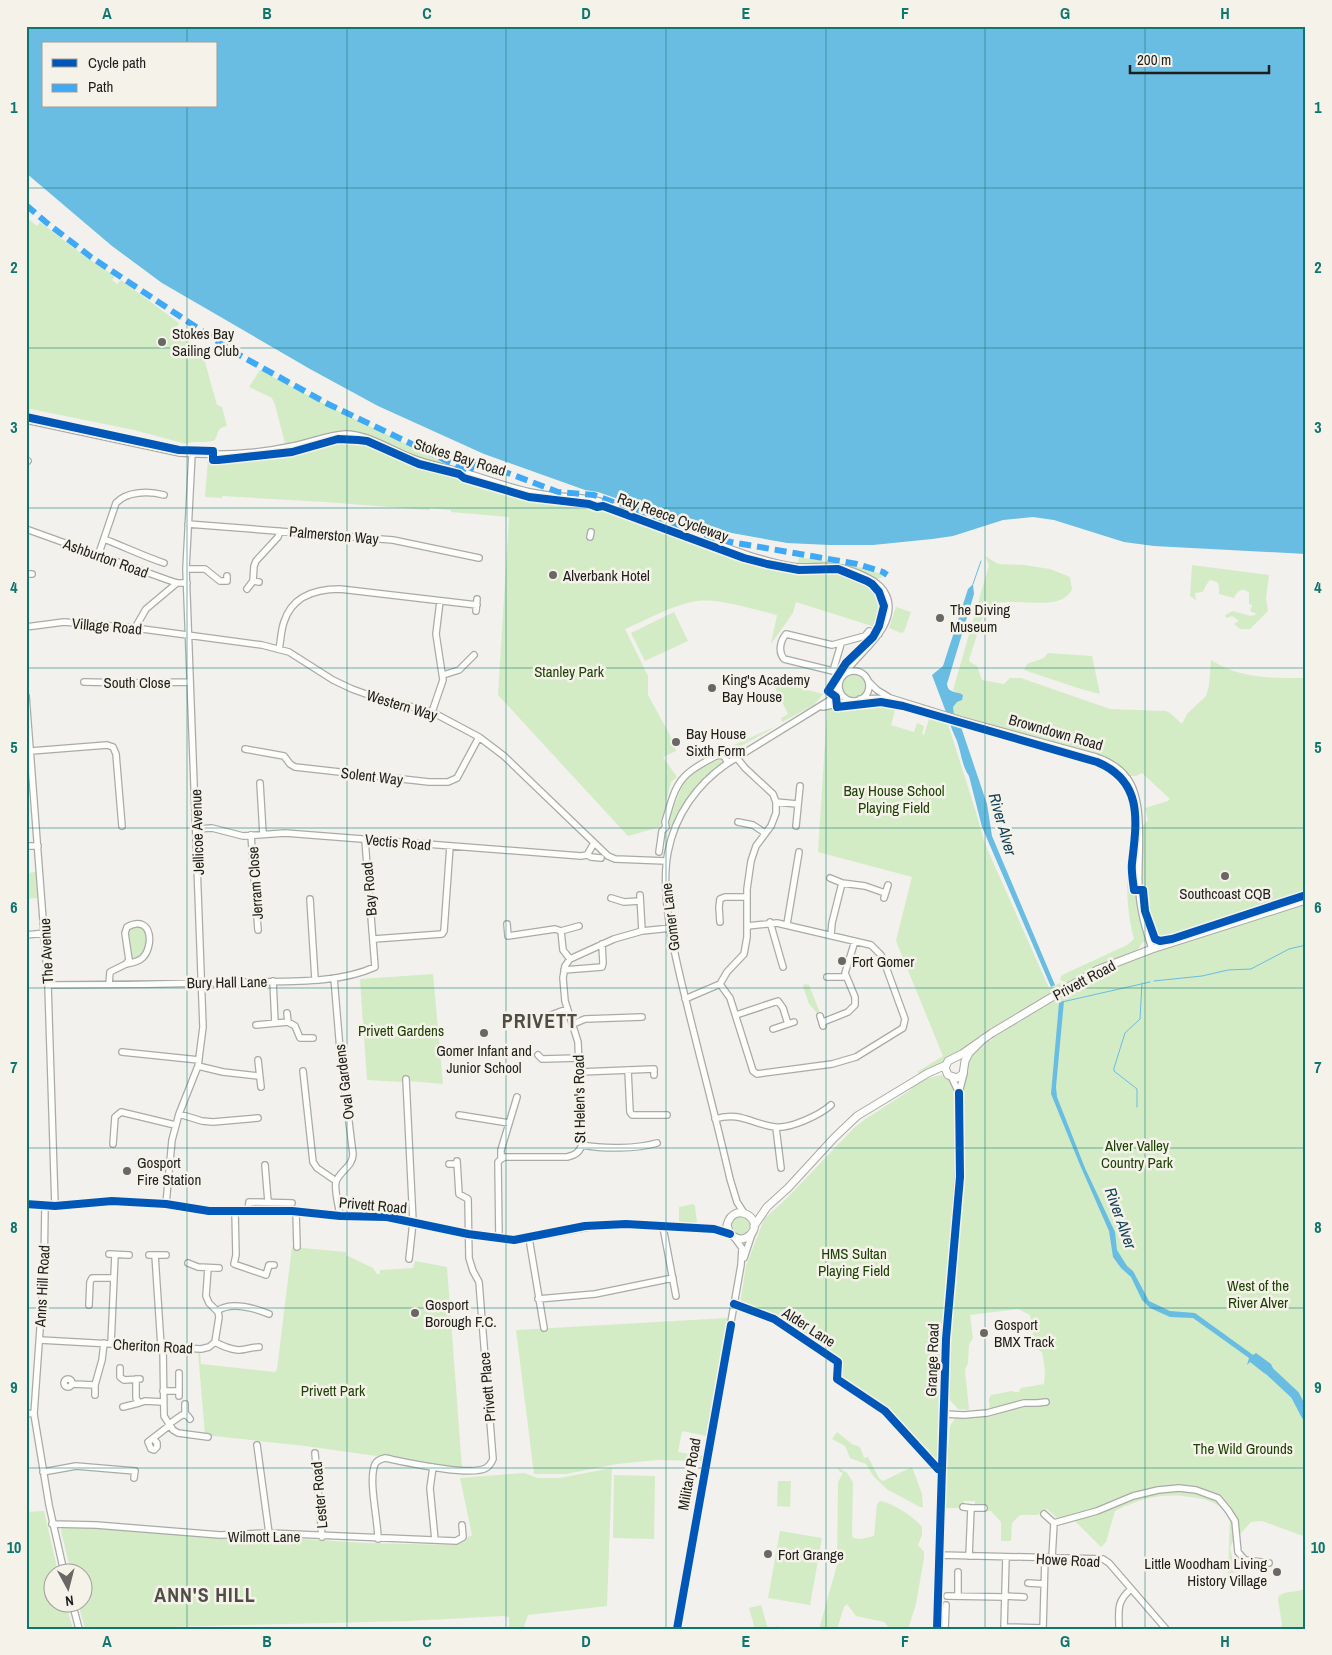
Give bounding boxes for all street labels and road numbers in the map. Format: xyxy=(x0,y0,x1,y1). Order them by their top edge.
street label: Stokes Bay Road xyxy=(411,433,509,481)
street label: Ray Reece Cycleway xyxy=(614,487,732,547)
street label: Palmerston Way xyxy=(288,521,380,549)
street label: Ashburton Road xyxy=(60,533,151,583)
street label: Village Road xyxy=(71,612,143,640)
street label: South Close xyxy=(103,672,171,693)
street label: Western Way xyxy=(364,684,441,726)
street label: Browndown Road xyxy=(1006,709,1106,755)
street label: Solent Way xyxy=(340,762,405,790)
street label: Jellicoe Avenue xyxy=(185,789,209,875)
street label: Vectis Road xyxy=(364,829,432,855)
street label: Jerram Close xyxy=(242,846,268,920)
street label: Bay Road xyxy=(356,861,382,917)
street label: Gomer Lane xyxy=(655,882,685,952)
street label: The Avenue xyxy=(34,918,58,984)
street label: Privett Road xyxy=(1049,955,1119,1005)
street label: Bury Hall Lane xyxy=(186,971,268,993)
street label: Oval Gardens xyxy=(329,1043,359,1121)
street label: St Helen's Road xyxy=(568,1055,590,1143)
street label: Privett Road xyxy=(338,1192,408,1218)
street label: Anns Hill Road xyxy=(29,1244,55,1329)
street label: Alder Lane xyxy=(777,1301,840,1352)
street label: Grange Road xyxy=(920,1323,944,1397)
street label: Cheriton Road xyxy=(113,1333,193,1359)
street label: Privett Place xyxy=(473,1351,500,1423)
street label: Military Road xyxy=(672,1436,706,1512)
street label: Lester Road xyxy=(306,1461,332,1529)
street label: Wilmott Lane xyxy=(228,1526,300,1547)
street label: Howe Road xyxy=(1035,1548,1101,1572)

